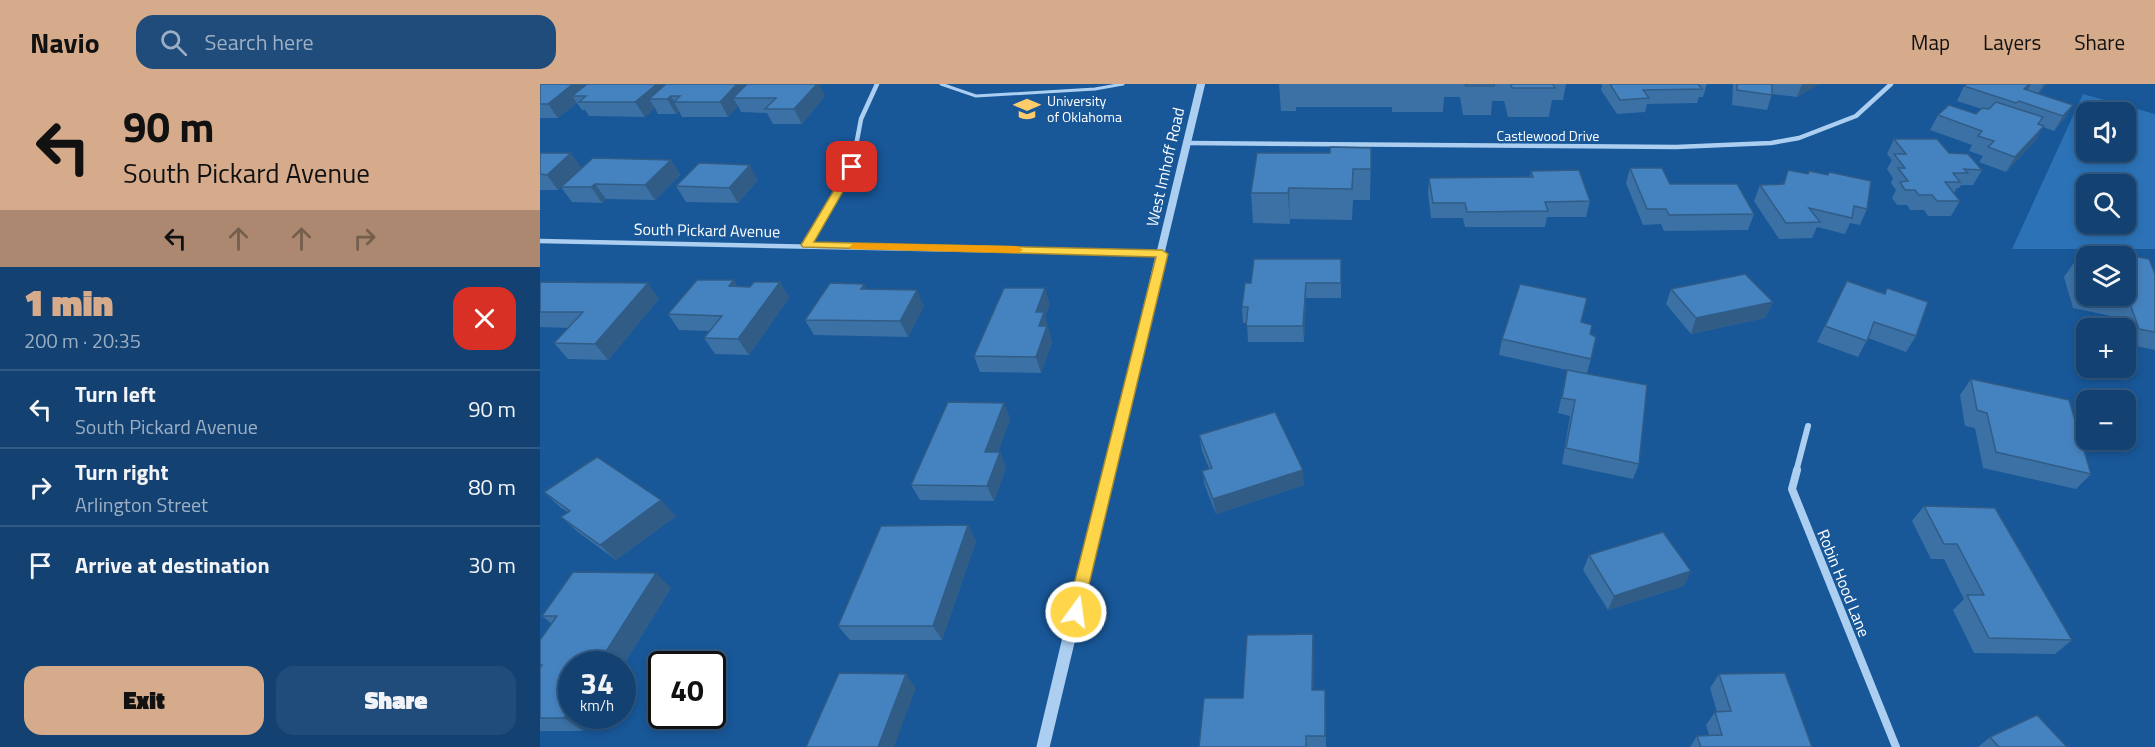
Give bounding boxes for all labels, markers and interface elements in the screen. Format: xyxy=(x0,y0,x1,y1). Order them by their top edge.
search box xyxy=(136,15,556,69)
text: Navio xyxy=(30,21,100,64)
text: Search here xyxy=(205,25,314,59)
icon: search xyxy=(157,26,190,59)
text: Map xyxy=(1911,26,1950,58)
text: Layers xyxy=(1983,26,2041,58)
text: Share xyxy=(2074,26,2125,58)
place label: University of Oklahoma xyxy=(1047,90,1122,127)
text: 90 m xyxy=(123,94,215,158)
school or university icon: University of Oklahoma xyxy=(1012,94,1042,124)
map controls xyxy=(2076,102,2136,450)
button: sound xyxy=(2076,102,2136,162)
street label: West Imhoff Road xyxy=(1140,105,1190,229)
icon: left xyxy=(24,108,102,186)
street label: Castlewood Drive xyxy=(1497,125,1599,146)
pin xyxy=(826,141,877,192)
icon: arrive xyxy=(835,150,868,183)
text: South Pickard Avenue xyxy=(123,152,370,193)
button: search xyxy=(2076,174,2136,234)
street label: South Pickard Avenue xyxy=(634,217,780,243)
icon: left xyxy=(159,222,192,255)
icon: ahead xyxy=(222,222,255,255)
icon: ahead xyxy=(285,222,318,255)
icon: right xyxy=(348,222,381,255)
button: layers xyxy=(2076,246,2136,306)
text: 1 min xyxy=(24,275,113,330)
button: close xyxy=(453,287,516,350)
button: + xyxy=(2076,318,2136,378)
text: 200 m · 20:35 xyxy=(24,325,141,356)
text: Turn left xyxy=(75,377,156,411)
button: − xyxy=(2076,390,2136,450)
text: 90 m xyxy=(468,392,516,426)
icon: left xyxy=(24,393,57,426)
text: South Pickard Avenue xyxy=(75,411,258,442)
text: Turn right xyxy=(75,455,169,489)
text: 80 m xyxy=(468,470,516,504)
icon: right xyxy=(24,471,57,504)
text: Arlington Street xyxy=(75,489,208,520)
street label: Robin Hood Lane xyxy=(1811,526,1877,640)
text: Arrive at destination xyxy=(75,548,270,582)
text: 30 m xyxy=(468,548,516,582)
icon: arrive xyxy=(24,549,57,582)
position arrow xyxy=(1044,580,1108,644)
speed limit sign: 40 xyxy=(648,651,726,729)
text: 34 xyxy=(580,660,614,706)
button: Exit xyxy=(24,666,264,735)
button: Share xyxy=(276,666,516,735)
text: km/h xyxy=(580,694,614,717)

